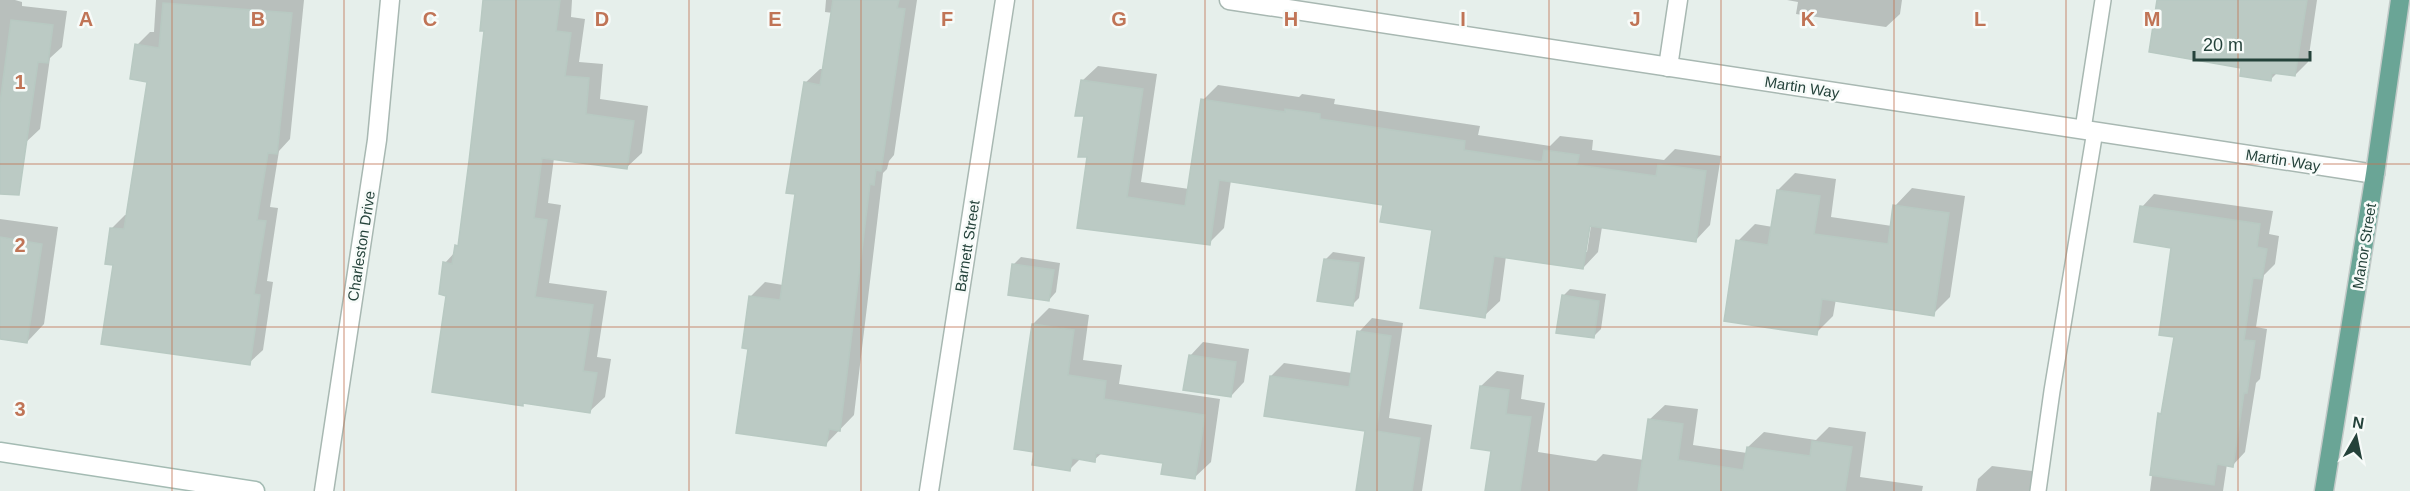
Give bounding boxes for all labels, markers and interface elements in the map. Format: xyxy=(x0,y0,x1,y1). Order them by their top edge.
text: A xyxy=(79,8,93,30)
text: B xyxy=(251,8,265,30)
text: C xyxy=(423,8,437,30)
text: D xyxy=(595,8,609,30)
text: E xyxy=(768,8,782,30)
text: F xyxy=(941,8,953,30)
text: G xyxy=(1111,8,1127,30)
text: H xyxy=(1284,8,1298,30)
text: I xyxy=(1460,8,1466,30)
text: J xyxy=(1629,8,1641,30)
text: K xyxy=(1801,8,1816,30)
text: L xyxy=(1974,8,1986,30)
text: M xyxy=(2144,8,2160,30)
scale bar xyxy=(2194,24,2310,62)
text: 20 m xyxy=(2203,35,2243,55)
text: 1 xyxy=(14,71,26,93)
street label: Martin Way xyxy=(1763,73,1841,101)
street label: Martin Way xyxy=(2244,146,2322,174)
street label: Charleston Drive xyxy=(344,189,378,303)
street label: Barnett Street xyxy=(951,198,983,293)
street label: Manor Street xyxy=(2349,201,2379,290)
text: 2 xyxy=(14,234,26,256)
text: 3 xyxy=(14,398,26,420)
north arrow xyxy=(2326,407,2386,467)
text: N xyxy=(2351,413,2365,432)

